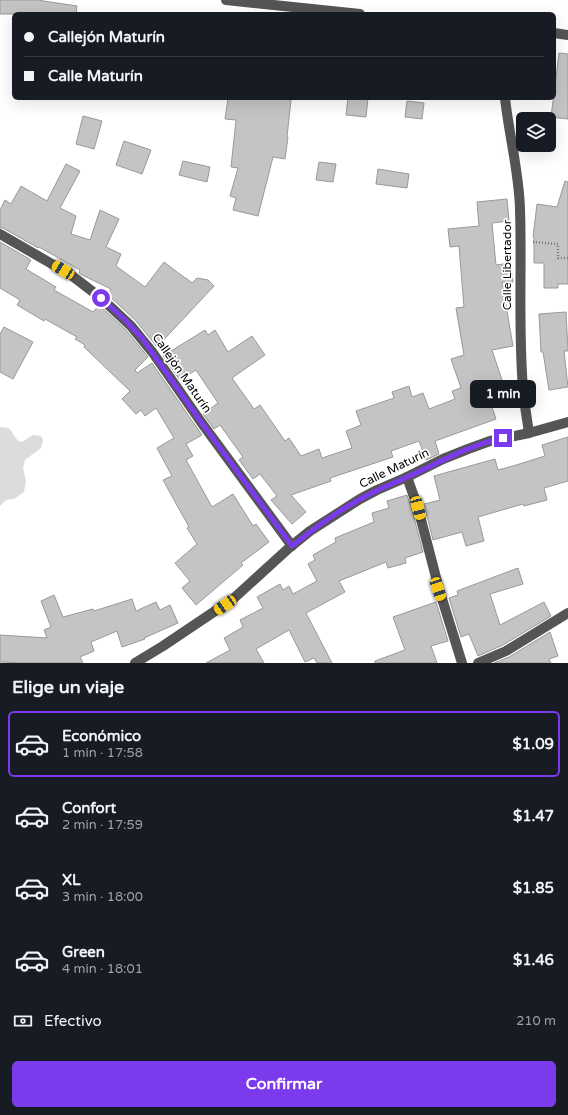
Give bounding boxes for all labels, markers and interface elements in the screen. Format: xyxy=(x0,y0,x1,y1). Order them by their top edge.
text: Callejón Maturín xyxy=(48,28,165,46)
text: Calle Maturín xyxy=(48,67,143,85)
map controls xyxy=(516,112,556,152)
button: layers xyxy=(516,112,556,152)
street label: Calle Libertador xyxy=(500,219,514,310)
car xyxy=(50,259,76,281)
route start xyxy=(92,289,110,307)
street label: Callejón Maturín xyxy=(149,331,215,415)
callout: 1 min xyxy=(470,380,536,408)
text: 1 min xyxy=(486,386,520,402)
route end xyxy=(494,429,512,447)
street label: Calle Maturín xyxy=(357,445,431,491)
car xyxy=(409,495,427,521)
car xyxy=(429,576,447,602)
car xyxy=(212,593,238,617)
text: Elige un viaje xyxy=(12,676,124,698)
icon: car xyxy=(14,726,50,762)
text: Económico xyxy=(62,727,141,745)
text: $1.09 xyxy=(513,735,554,753)
text: 1 min · 17:58 xyxy=(62,745,143,761)
icon: car xyxy=(14,798,50,834)
text: Confort xyxy=(62,799,116,817)
text: $1.47 xyxy=(513,807,554,825)
text: 2 min · 17:59 xyxy=(62,817,143,833)
icon: car xyxy=(14,870,50,906)
text: XL xyxy=(62,871,81,889)
text: $1.85 xyxy=(513,879,554,897)
text: 3 min · 18:00 xyxy=(62,889,143,905)
icon: car xyxy=(14,942,50,978)
text: Green xyxy=(62,943,105,961)
text: $1.46 xyxy=(513,951,554,969)
text: 4 min · 18:01 xyxy=(62,961,143,977)
icon: cash xyxy=(12,1010,34,1032)
text: Efectivo xyxy=(44,1012,102,1030)
text: 210 m xyxy=(516,1013,556,1029)
button: Confirmar xyxy=(12,1061,556,1107)

